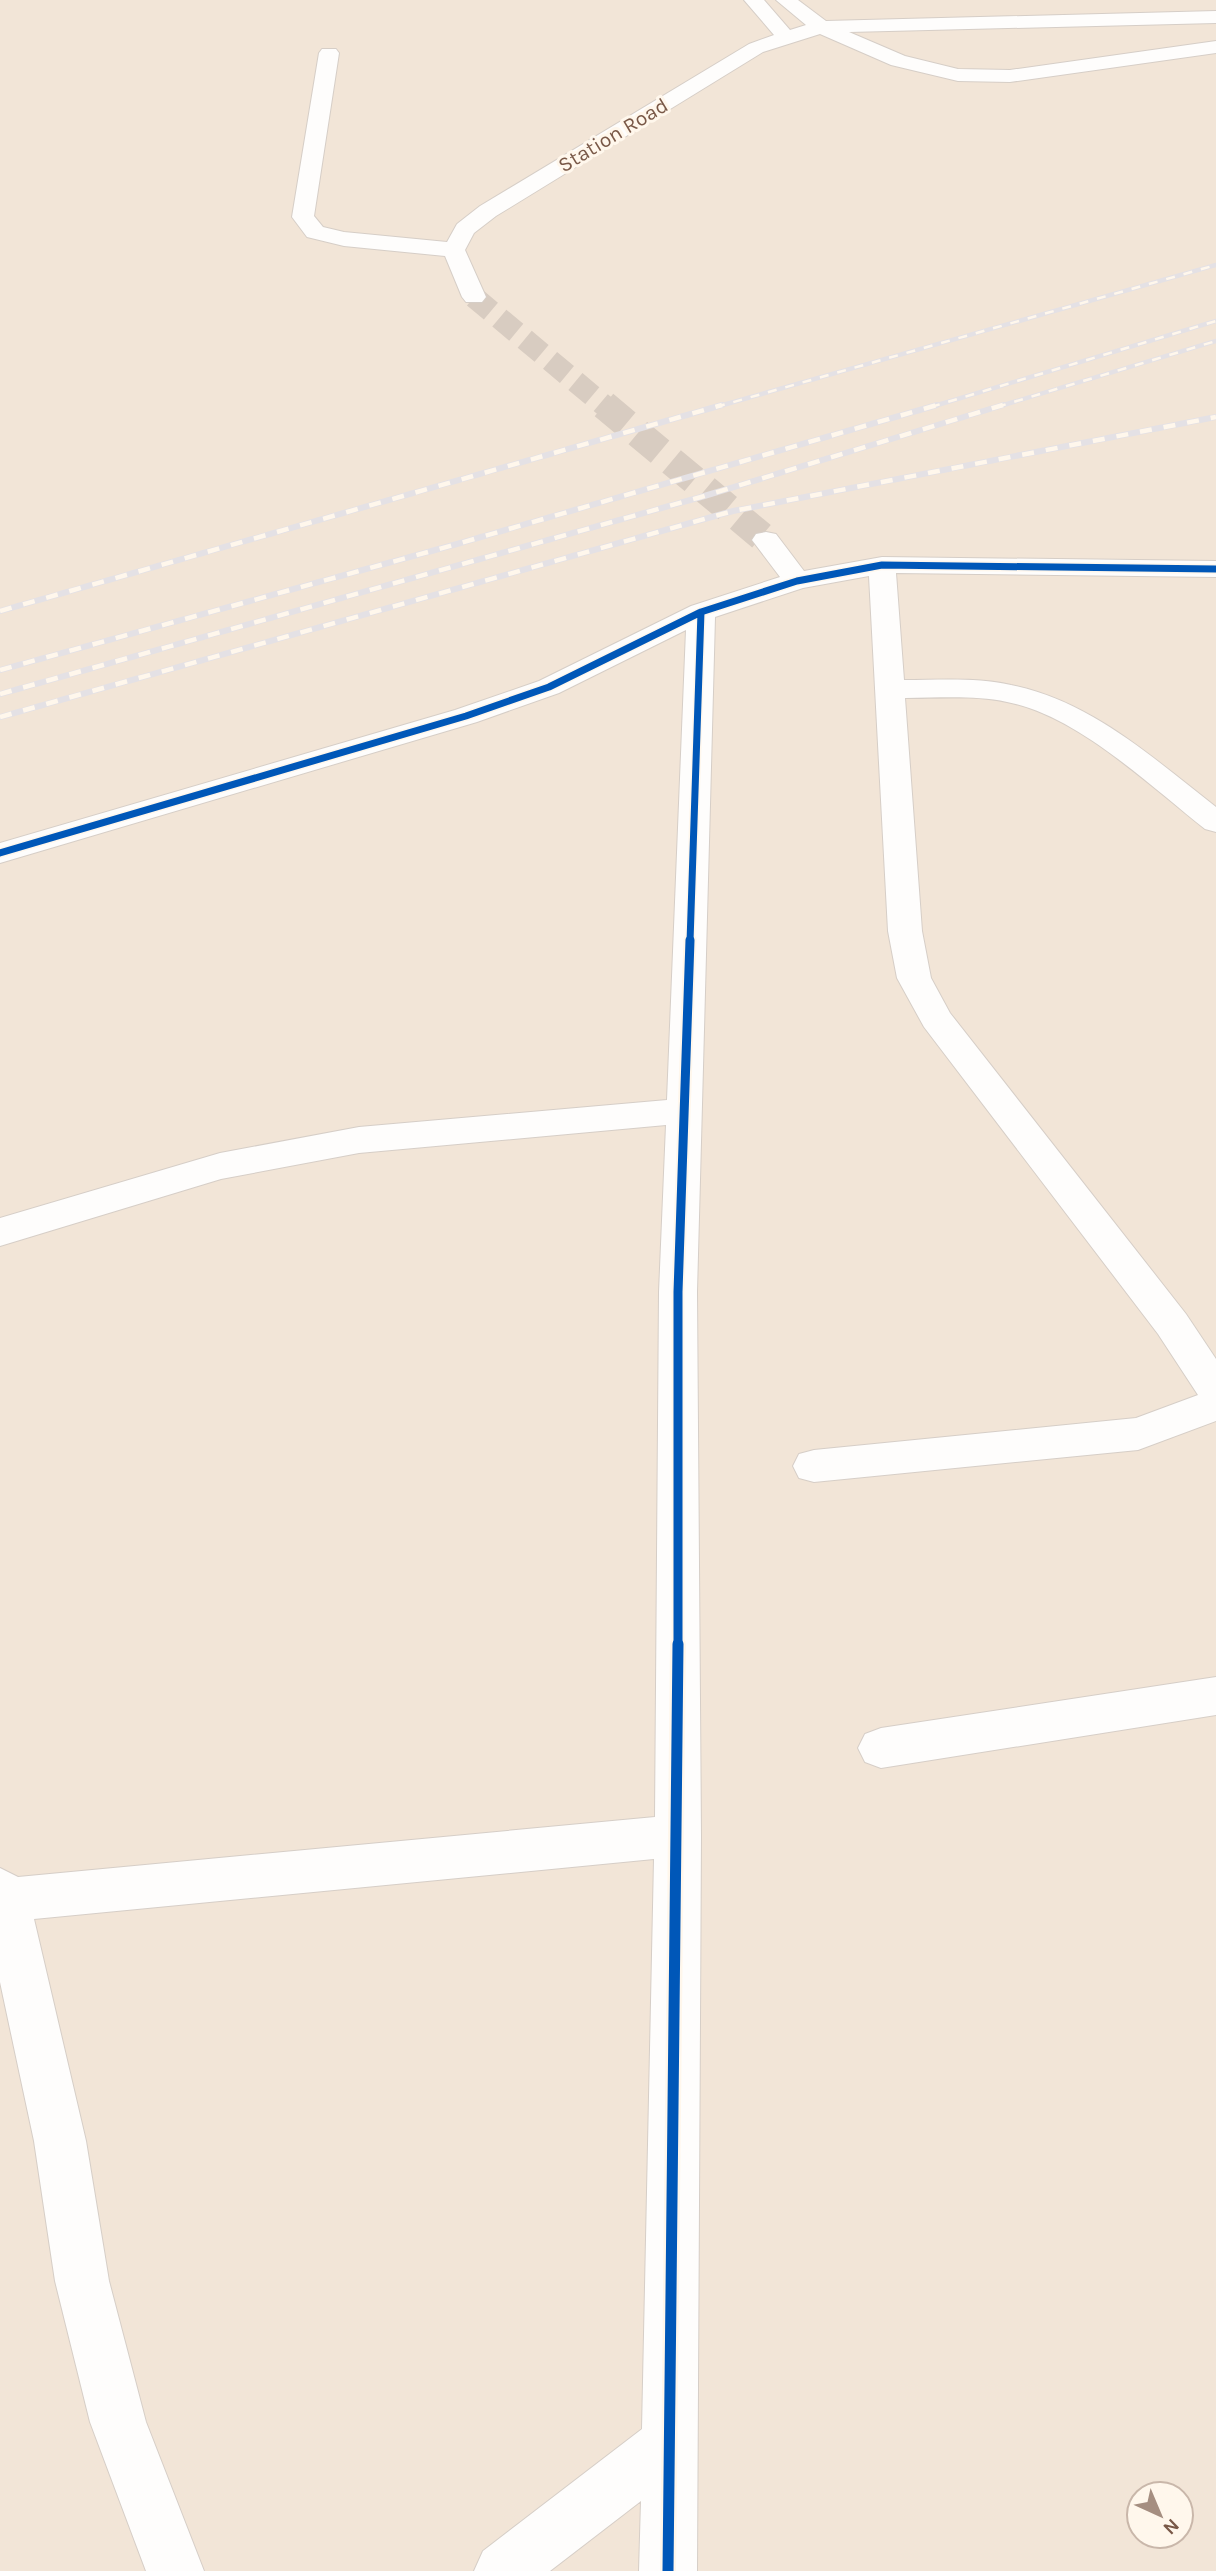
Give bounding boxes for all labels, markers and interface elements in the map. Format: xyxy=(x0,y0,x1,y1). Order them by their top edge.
street label: Station Road xyxy=(554,93,672,177)
north arrow xyxy=(1125,2480,1195,2550)
text: N xyxy=(1159,2514,1184,2539)

